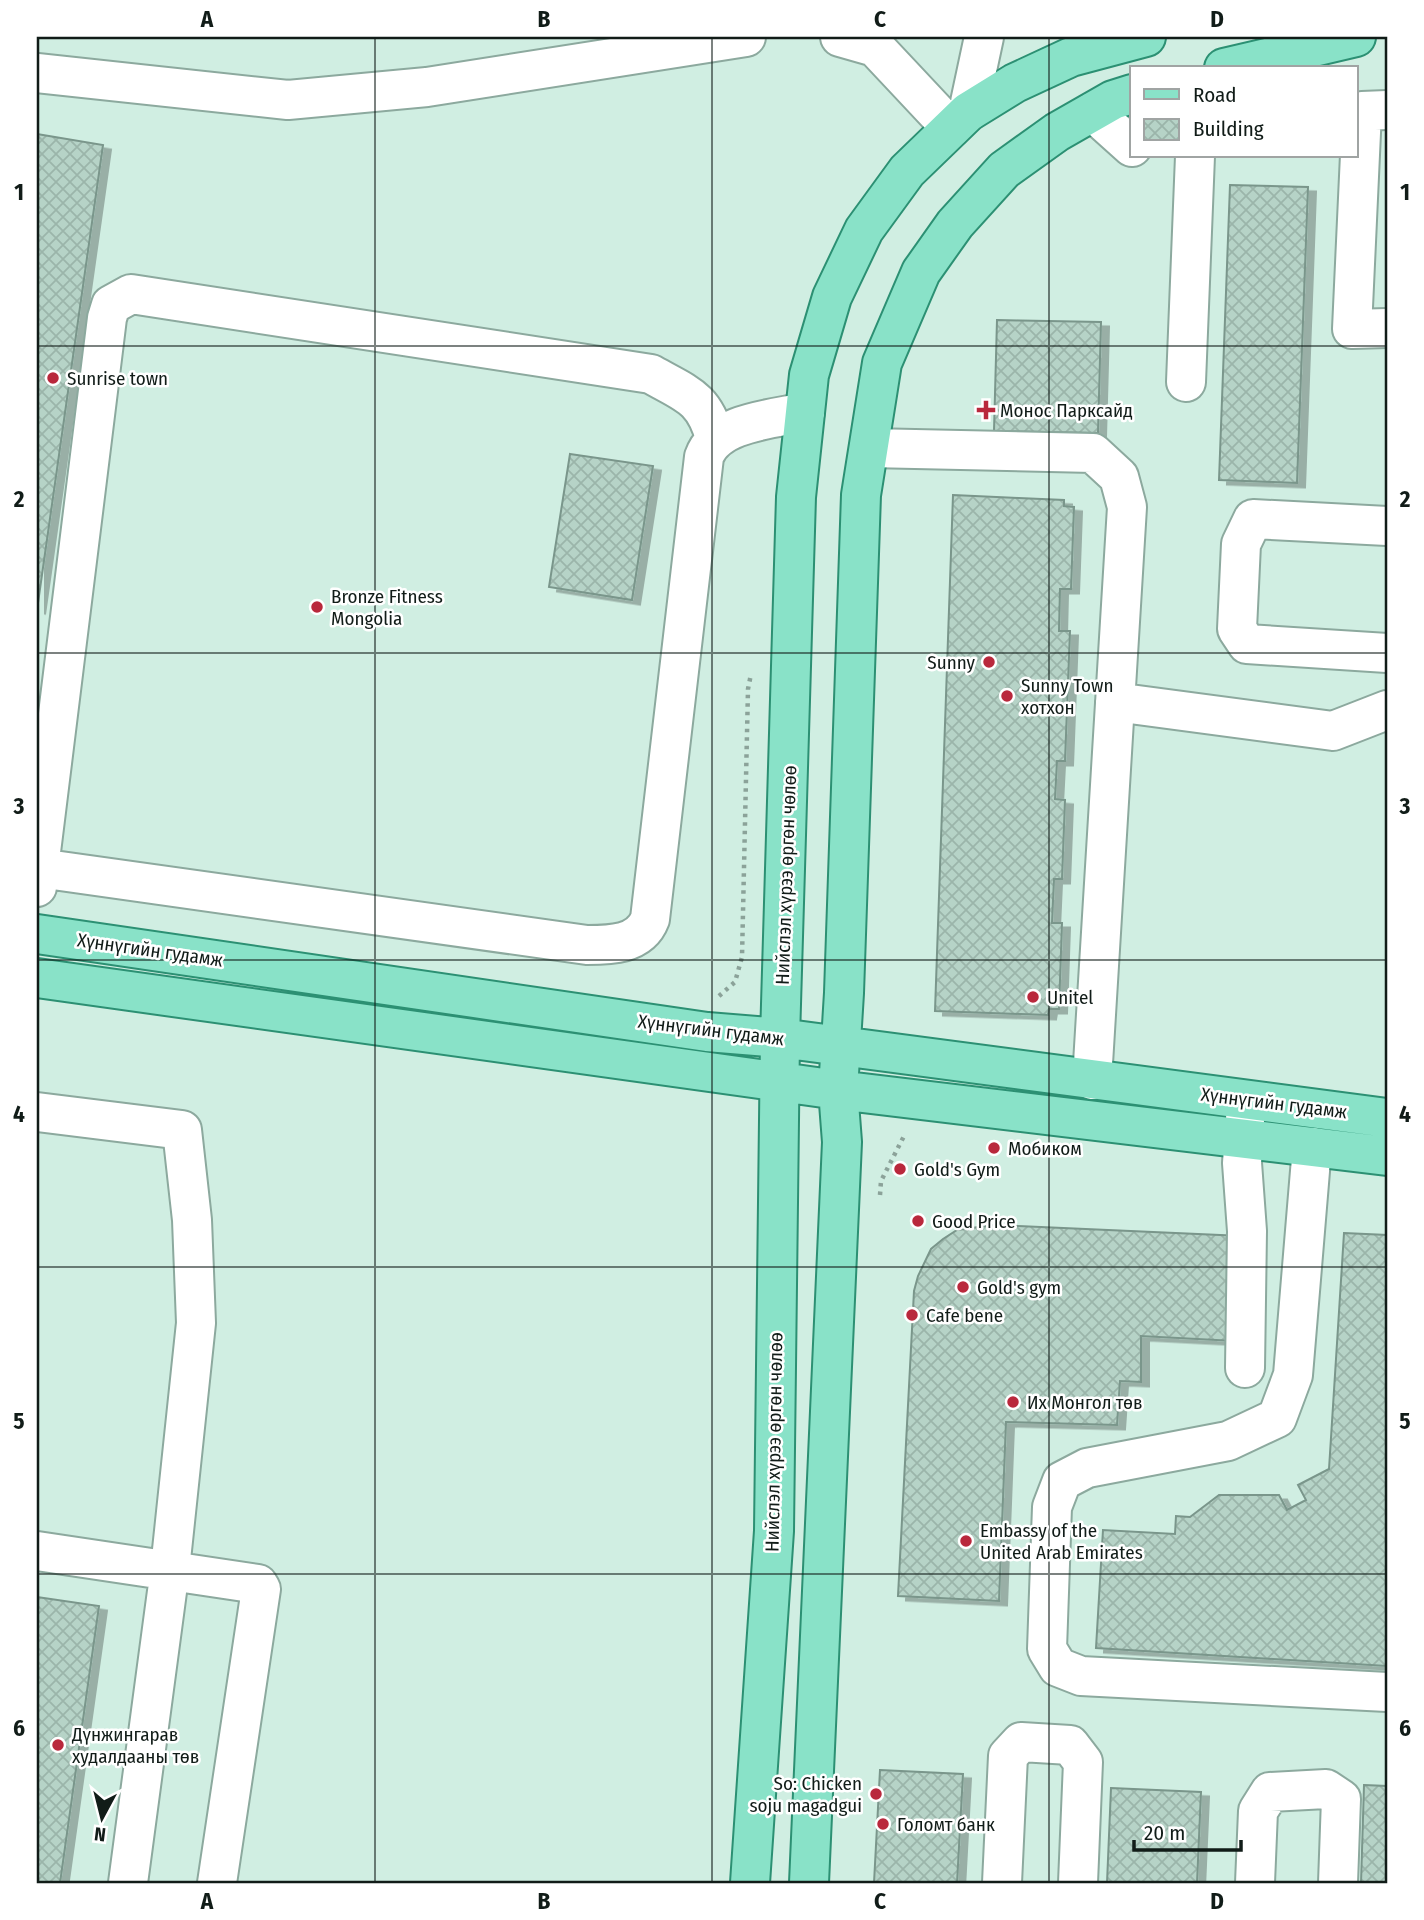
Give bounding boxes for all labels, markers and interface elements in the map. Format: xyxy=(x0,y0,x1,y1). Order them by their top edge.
text: A xyxy=(200,5,214,33)
text: B xyxy=(538,5,551,33)
text: C xyxy=(874,5,886,33)
text: D xyxy=(1210,5,1224,33)
legend xyxy=(1130,66,1358,158)
text: Road xyxy=(1193,82,1237,108)
text: Building xyxy=(1193,116,1264,142)
text: 1 xyxy=(14,178,24,206)
text: 1 xyxy=(1400,178,1410,206)
place label: Sunrise town xyxy=(67,367,168,390)
marker: Sunrise town xyxy=(45,370,61,386)
place label: Монос Парксайд xyxy=(1000,399,1133,422)
marker: Монос Парксайд xyxy=(978,402,994,418)
text: 2 xyxy=(13,485,25,513)
text: 2 xyxy=(1399,485,1411,513)
place label: Bronze Fitness Mongolia xyxy=(331,585,443,630)
marker: Bronze Fitness Mongolia xyxy=(309,599,325,615)
place label: Sunny xyxy=(927,651,976,674)
marker: Sunny xyxy=(981,654,997,670)
place label: Sunny Town хотхон xyxy=(1021,674,1113,719)
marker: Sunny Town хотхон xyxy=(999,688,1015,704)
street label: Нийслэл хүрээ өргөн чөлөө xyxy=(771,765,801,985)
text: 3 xyxy=(13,792,25,820)
text: 3 xyxy=(1399,792,1411,820)
street label: Хүннүгийн гудамж xyxy=(76,928,224,972)
place label: Unitel xyxy=(1047,986,1093,1009)
marker: Unitel xyxy=(1025,989,1041,1005)
street label: Хүннүгийн гудамж xyxy=(637,1010,785,1050)
street label: Хүннүгийн гудамж xyxy=(1200,1083,1348,1123)
text: 4 xyxy=(13,1100,25,1128)
text: 4 xyxy=(1399,1100,1411,1128)
place label: Мобиком xyxy=(1008,1137,1082,1160)
marker: Мобиком xyxy=(986,1140,1002,1156)
place label: Gold's Gym xyxy=(914,1158,1000,1181)
marker: Gold's Gym xyxy=(892,1161,908,1177)
place label: Good Price xyxy=(932,1210,1016,1233)
marker: Good Price xyxy=(910,1213,926,1229)
place label: Gold's gym xyxy=(977,1276,1061,1299)
marker: Gold's gym xyxy=(955,1279,971,1295)
place label: Cafe bene xyxy=(926,1304,1003,1327)
marker: Cafe bene xyxy=(904,1307,920,1323)
street label: Нийслэл хүрээ өргөн чөлөө xyxy=(761,1332,787,1552)
place label: Их Монгол төв xyxy=(1027,1391,1143,1414)
marker: Их Монгол төв xyxy=(1005,1394,1021,1410)
text: 5 xyxy=(13,1407,25,1435)
text: 5 xyxy=(1399,1407,1411,1435)
place label: Embassy of the United Arab Emirates xyxy=(980,1519,1143,1564)
marker: Embassy of the United Arab Emirates xyxy=(958,1533,974,1549)
text: 6 xyxy=(13,1714,25,1742)
text: 6 xyxy=(1399,1714,1411,1742)
place label: Дүнжингарав худалдааны төв xyxy=(71,1723,199,1768)
marker: Дүнжингарав худалдааны төв xyxy=(50,1737,66,1753)
place label: So: Chicken soju magadgui xyxy=(749,1772,862,1817)
north arrow xyxy=(66,1784,136,1854)
marker: So: Chicken soju magadgui xyxy=(868,1786,884,1802)
scale bar xyxy=(1134,1808,1240,1852)
place label: Голомт банк xyxy=(897,1813,995,1836)
marker: Голомт банк xyxy=(875,1816,891,1832)
text: 20 m xyxy=(1144,1820,1185,1846)
text: N xyxy=(93,1822,107,1846)
text: A xyxy=(200,1887,214,1915)
text: B xyxy=(538,1887,551,1915)
text: C xyxy=(874,1887,886,1915)
text: D xyxy=(1210,1887,1224,1915)

